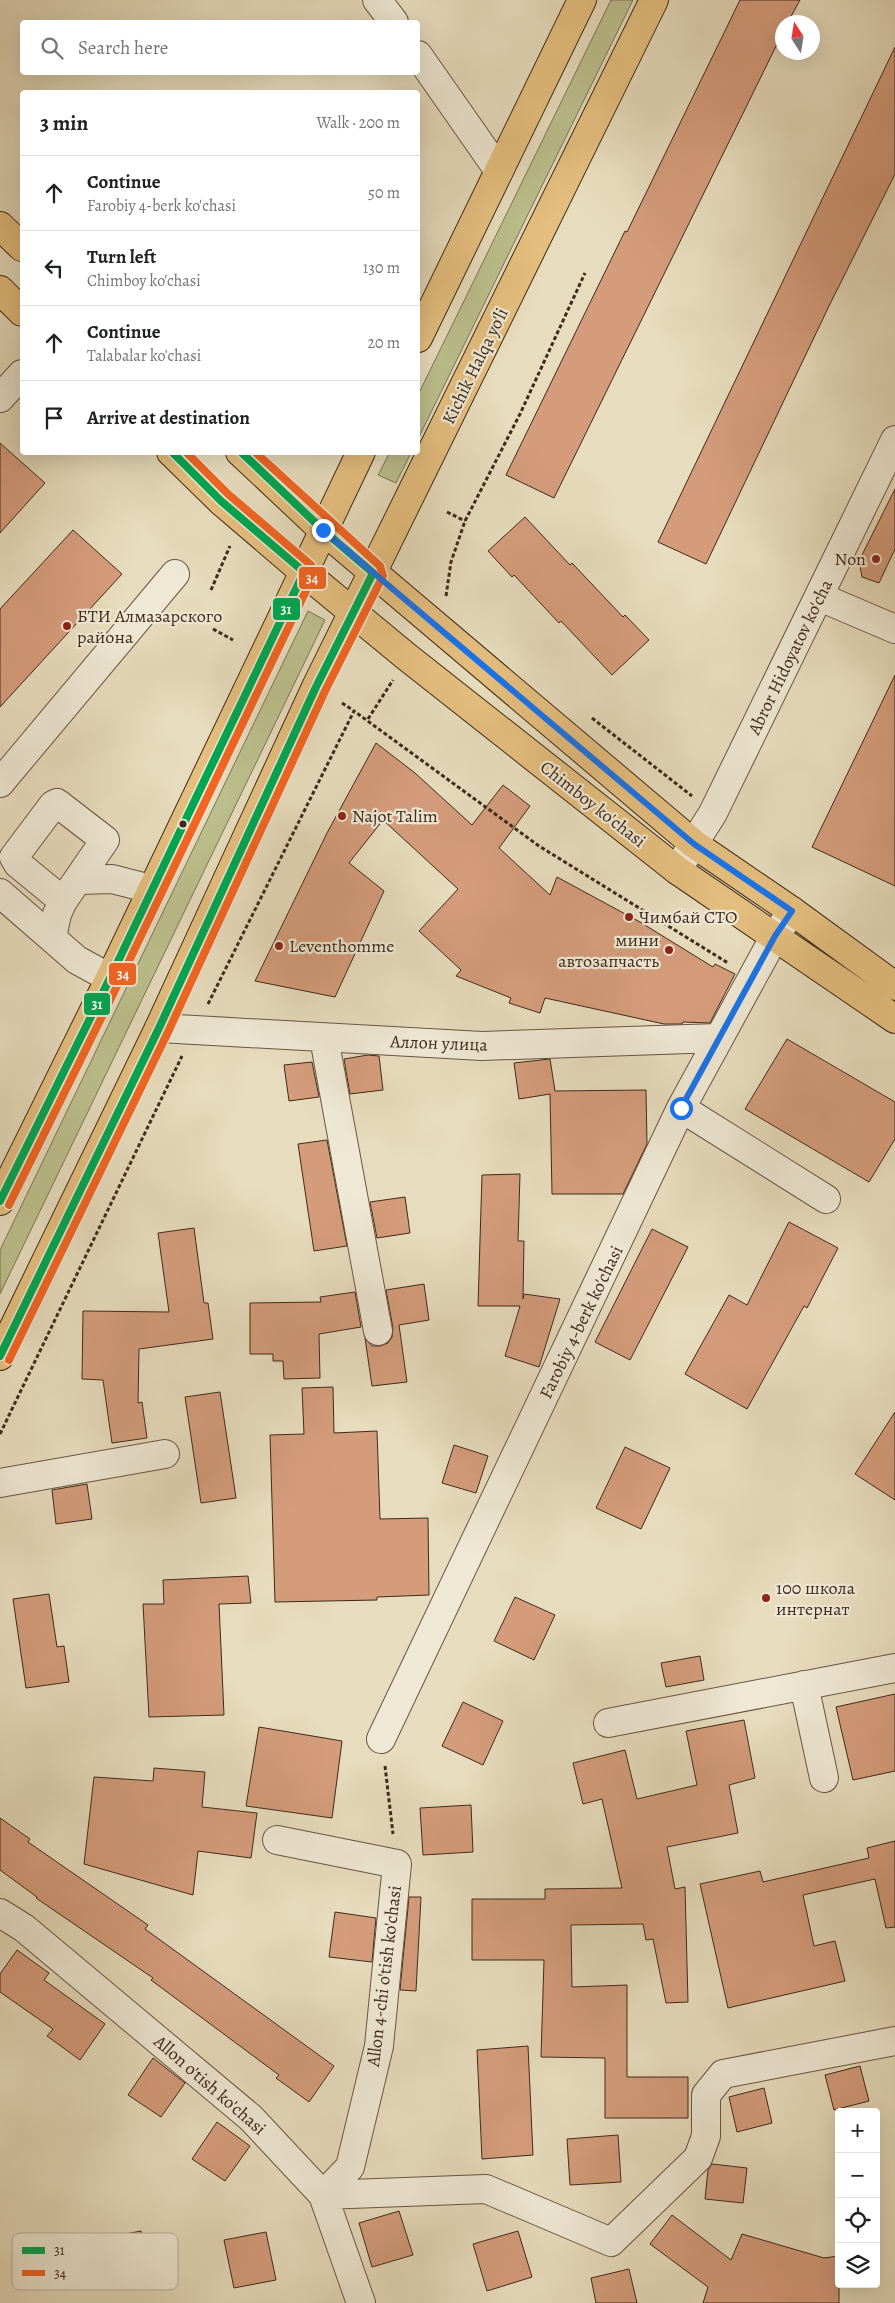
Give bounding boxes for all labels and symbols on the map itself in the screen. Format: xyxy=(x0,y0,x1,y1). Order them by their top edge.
north arrow xyxy=(775,15,820,60)
street label: Kichik Halqa yo'li xyxy=(436,304,514,428)
route end xyxy=(312,519,335,542)
place label: Non xyxy=(835,547,866,571)
marker: Non xyxy=(870,553,882,565)
line badge: 34 xyxy=(298,566,327,590)
text: 34 xyxy=(306,569,319,588)
street label: Abror Hidoyatov ko'cha xyxy=(742,575,838,739)
line badge: 31 xyxy=(272,597,301,621)
text: 31 xyxy=(280,600,292,619)
place label: БТИ Алмазарского района xyxy=(77,604,222,649)
marker: БТИ Алмазарского района xyxy=(61,620,73,632)
street label: Chimboy ko'chasi xyxy=(535,755,651,853)
place label: Najot Talim xyxy=(352,804,438,828)
marker: Najot Talim xyxy=(336,810,348,822)
unlabelled marker xyxy=(178,819,188,829)
place label: Чимбай СТО xyxy=(639,905,737,929)
marker: Чимбай СТО xyxy=(623,911,635,923)
place label: мини автозапчасть xyxy=(558,928,659,973)
place label: Leventhomme xyxy=(289,934,394,958)
marker: Leventhomme xyxy=(273,940,285,952)
marker: мини автозапчасть xyxy=(663,944,675,956)
line badge: 34 xyxy=(108,962,137,986)
text: 34 xyxy=(117,965,130,984)
line badge: 31 xyxy=(83,992,111,1016)
text: 31 xyxy=(91,995,103,1014)
street label: Аллон улица xyxy=(389,1029,489,1057)
route start xyxy=(670,1097,693,1120)
street label: Farobiy 4-berk ko'chasi xyxy=(533,1241,629,1403)
place label: 100 школа интернат xyxy=(776,1576,856,1621)
marker: 100 школа интернат xyxy=(760,1592,772,1604)
street label: Allon 4-chi o'tish ko'chasi xyxy=(361,1884,407,2069)
street label: Allon o'tish ko'chasi xyxy=(148,2029,271,2140)
legend xyxy=(12,2233,178,2290)
text: 31 xyxy=(54,2241,65,2260)
text: 34 xyxy=(54,2264,66,2283)

